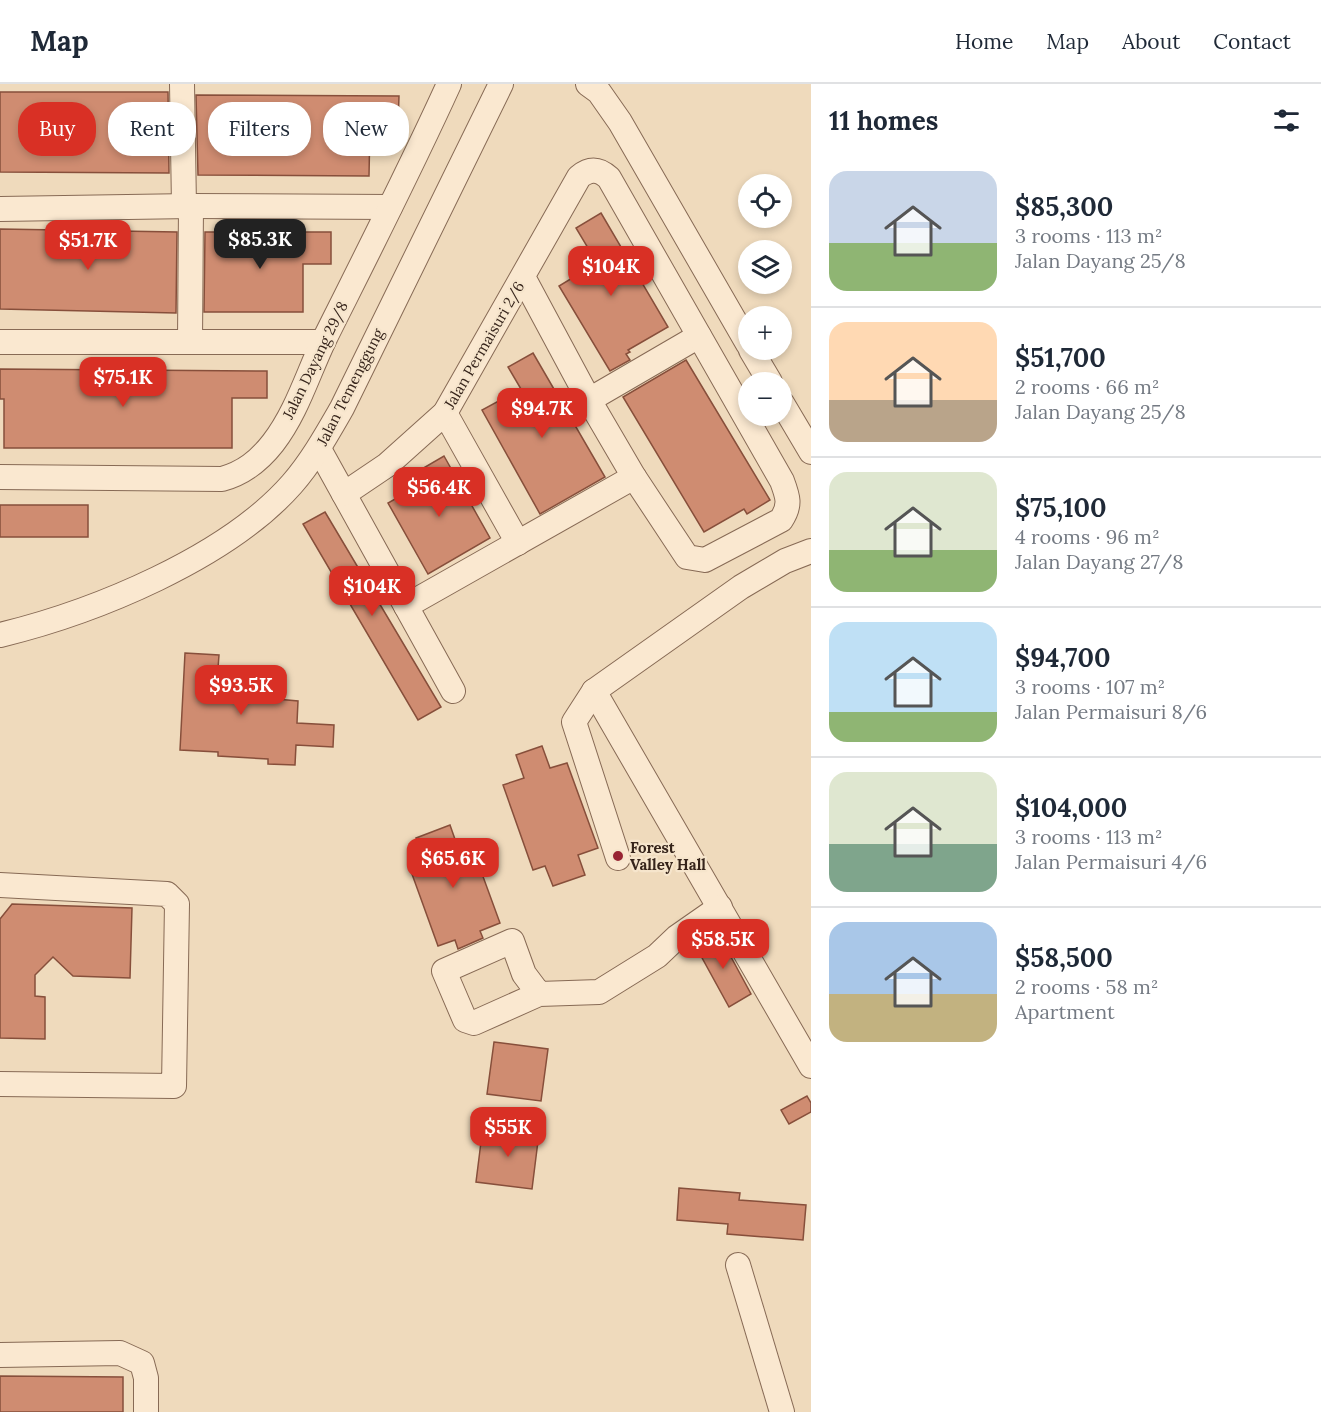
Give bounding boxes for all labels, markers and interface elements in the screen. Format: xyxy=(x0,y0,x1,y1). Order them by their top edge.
text: Map xyxy=(30,23,89,59)
text: Home xyxy=(955,28,1013,55)
text: Map xyxy=(1046,28,1089,55)
text: About xyxy=(1122,28,1180,55)
text: Contact xyxy=(1213,28,1291,55)
chip: Buy xyxy=(18,102,96,156)
chip: Rent xyxy=(108,102,196,156)
chip: Filters xyxy=(208,102,311,156)
chip: New xyxy=(323,102,409,156)
text: 11 homes xyxy=(829,104,938,137)
icon: filters xyxy=(1270,104,1303,137)
map controls xyxy=(738,174,792,426)
button: locate xyxy=(738,174,792,228)
text: $85,300 xyxy=(1015,190,1113,223)
icon: home xyxy=(877,195,949,267)
pin: $85.3K xyxy=(211,219,309,270)
pin: $51.7K xyxy=(39,220,137,271)
text: 3 rooms · 113 m² xyxy=(1015,223,1163,248)
text: $85.3K xyxy=(228,226,292,251)
text: $51.7K xyxy=(59,227,117,252)
button: layers xyxy=(738,240,792,294)
pin: $104K xyxy=(569,246,653,297)
text: Jalan Dayang 25/8 xyxy=(1015,248,1186,273)
text: $104K xyxy=(582,253,640,278)
street label: Jalan Permaisuri 2/6 xyxy=(439,278,529,413)
street label: Jalan Dayang 29/8 xyxy=(278,298,353,423)
button: + xyxy=(738,306,792,360)
street label: Jalan Temenggung xyxy=(312,325,388,449)
text: $51,700 xyxy=(1015,341,1106,374)
icon: home xyxy=(877,346,949,418)
pin: $75.1K xyxy=(74,357,172,408)
text: $75.1K xyxy=(94,364,152,389)
button: − xyxy=(738,372,792,426)
text: 2 rooms · 66 m² xyxy=(1015,374,1160,399)
pin: $94.7K xyxy=(493,388,591,439)
text: $94.7K xyxy=(511,395,573,420)
text: Jalan Dayang 25/8 xyxy=(1015,399,1186,424)
pin: $56.4K xyxy=(390,467,488,518)
text: $56.4K xyxy=(407,474,471,499)
text: $75,100 xyxy=(1015,491,1107,524)
icon: home xyxy=(877,496,949,568)
text: 4 rooms · 96 m² xyxy=(1015,524,1160,549)
text: Jalan Dayang 27/8 xyxy=(1015,549,1183,574)
pin: $104K xyxy=(330,566,414,617)
text: $104K xyxy=(343,573,401,598)
text: $94,700 xyxy=(1015,641,1111,674)
icon: home xyxy=(877,646,949,718)
pin: $93.5K xyxy=(192,665,290,716)
text: $93.5K xyxy=(209,672,273,697)
text: 3 rooms · 107 m² xyxy=(1015,674,1165,699)
text: Jalan Permaisuri 8/6 xyxy=(1015,699,1207,724)
text: $104,000 xyxy=(1015,791,1127,824)
icon: home xyxy=(877,796,949,868)
text: 3 rooms · 113 m² xyxy=(1015,824,1163,849)
pin: $65.6K xyxy=(404,838,502,889)
place label: Forest Valley Hall xyxy=(630,838,706,874)
text: $65.6K xyxy=(421,845,485,870)
marker: Forest Valley Hall xyxy=(611,849,625,863)
text: Jalan Permaisuri 4/6 xyxy=(1015,849,1207,874)
pin: $58.5K xyxy=(674,919,772,970)
text: $58.5K xyxy=(691,926,755,951)
text: $58,500 xyxy=(1015,941,1113,974)
icon: home xyxy=(877,946,949,1018)
text: 2 rooms · 58 m² xyxy=(1015,974,1159,999)
text: Apartment xyxy=(1015,999,1115,1024)
pin: $55K xyxy=(472,1107,544,1158)
text: $55K xyxy=(484,1114,532,1139)

